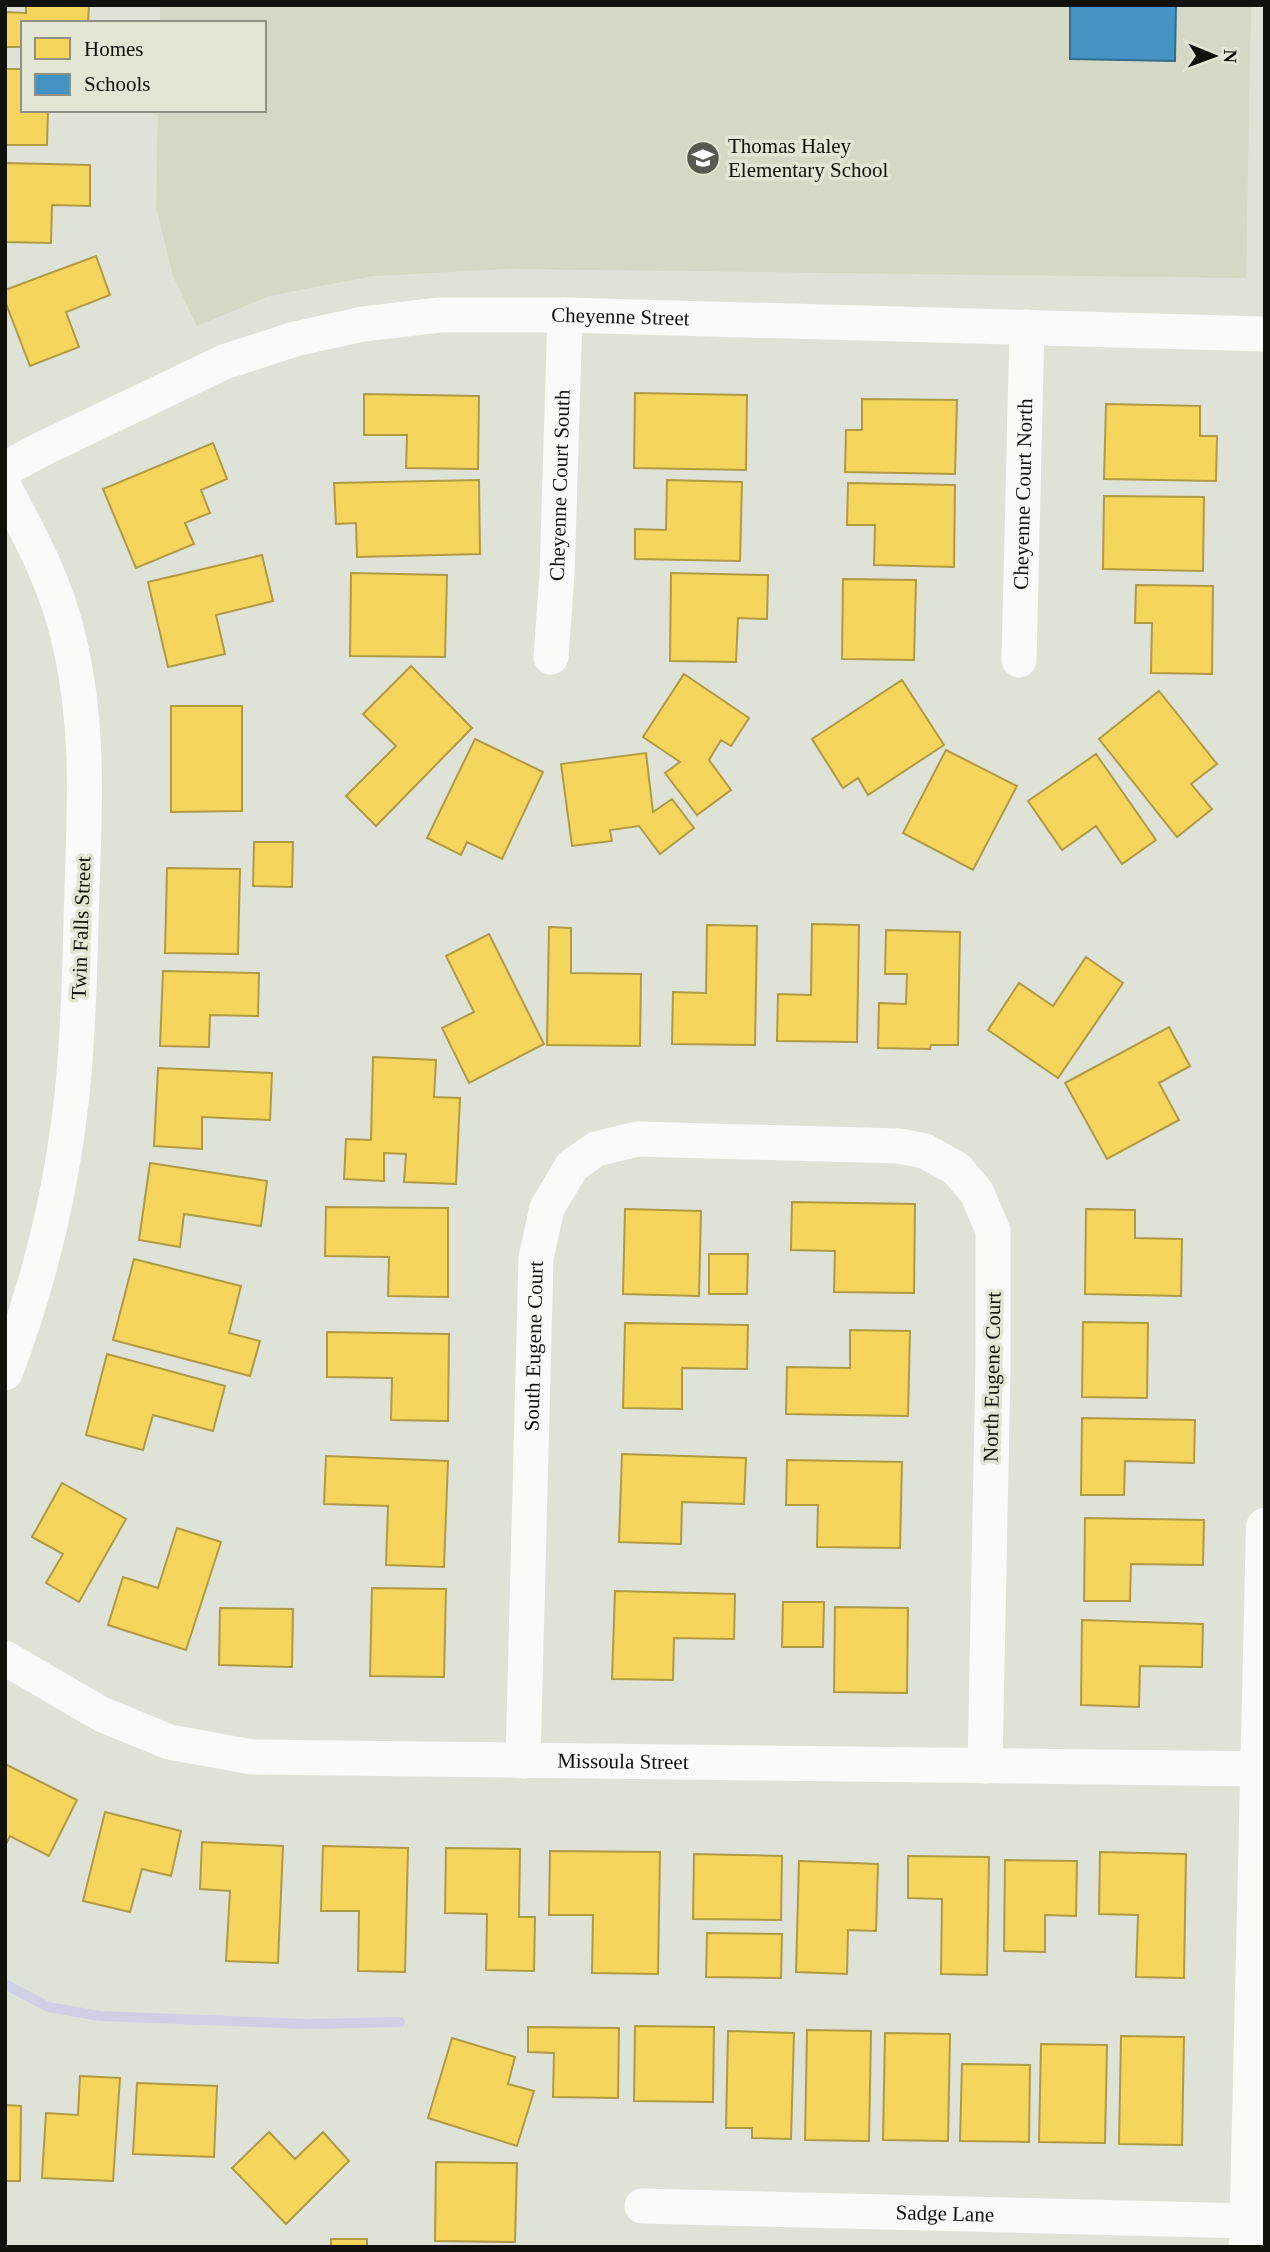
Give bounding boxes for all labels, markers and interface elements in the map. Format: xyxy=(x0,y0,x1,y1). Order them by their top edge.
legend xyxy=(21,21,266,112)
north arrow xyxy=(1179,21,1249,91)
text: Homes xyxy=(84,37,144,61)
text: N xyxy=(1220,49,1241,64)
text: Schools xyxy=(84,72,151,96)
place label: Thomas Haley Elementary School xyxy=(728,134,889,182)
school or university icon: Thomas Haley Elementary School xyxy=(684,139,722,177)
street label: Cheyenne Street xyxy=(551,303,690,330)
street label: Cheyenne Court South xyxy=(545,389,575,581)
street label: Cheyenne Court North xyxy=(1009,398,1037,590)
street label: Twin Falls Street xyxy=(67,856,95,1000)
street label: South Eugene Court xyxy=(520,1261,548,1432)
street label: North Eugene Court xyxy=(979,1291,1005,1462)
street label: Missoula Street xyxy=(557,1749,689,1774)
street label: Sadge Lane xyxy=(895,2200,994,2227)

